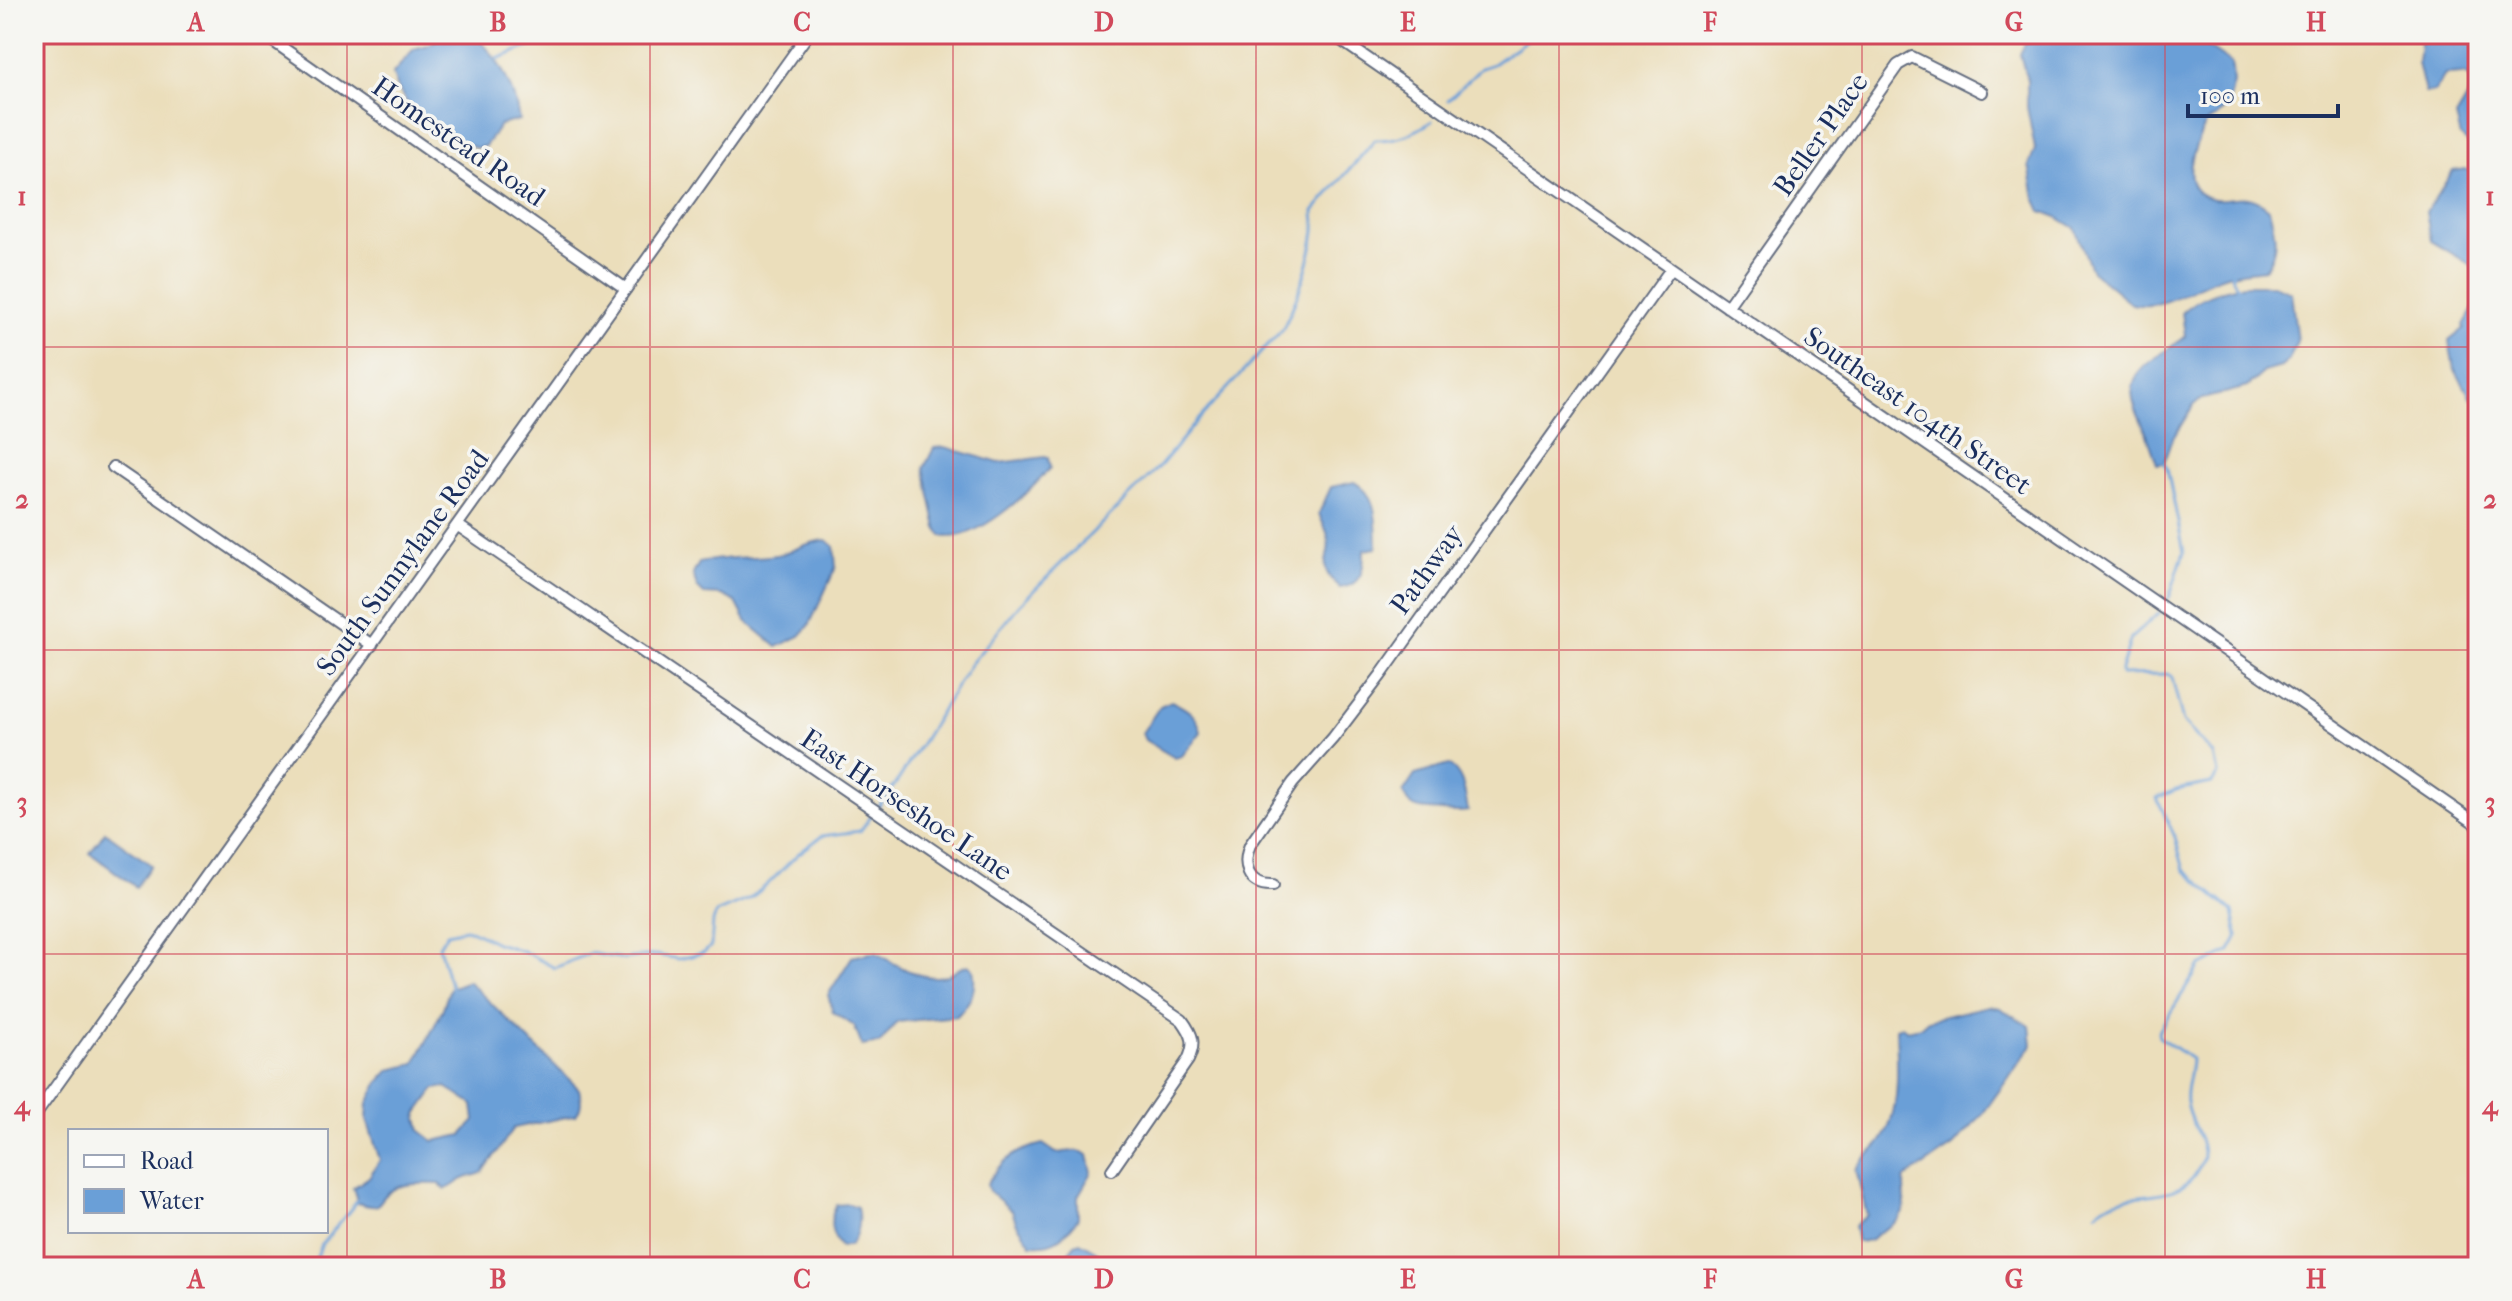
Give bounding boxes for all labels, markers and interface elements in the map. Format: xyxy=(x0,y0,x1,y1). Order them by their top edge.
text: A xyxy=(186,7,206,38)
text: B xyxy=(490,7,507,38)
text: C xyxy=(793,7,811,38)
text: D xyxy=(1094,7,1114,38)
text: E xyxy=(1400,7,1416,38)
text: F xyxy=(1702,7,1717,38)
text: G xyxy=(2005,7,2023,38)
text: H xyxy=(2306,7,2327,38)
street label: Beller Place xyxy=(1766,66,1875,202)
scale bar xyxy=(2188,68,2338,118)
street label: Homestead Road xyxy=(366,70,552,214)
text: 100 m xyxy=(2200,82,2260,110)
text: 1 xyxy=(17,181,27,212)
text: 1 xyxy=(2485,181,2495,212)
street label: Southeast 104th Street xyxy=(1798,319,2038,501)
street label: South Sunnylane Road xyxy=(309,442,496,682)
text: 2 xyxy=(15,484,29,515)
text: 2 xyxy=(2483,484,2497,515)
street label: Pathway xyxy=(1383,517,1471,621)
street label: East Horseshoe Lane xyxy=(795,721,1019,888)
text: 3 xyxy=(17,787,27,818)
text: 3 xyxy=(2485,787,2495,818)
text: 4 xyxy=(13,1090,31,1122)
text: 4 xyxy=(2481,1090,2499,1122)
legend xyxy=(68,1129,328,1233)
text: Road xyxy=(140,1147,194,1175)
text: Water xyxy=(139,1187,204,1215)
text: A xyxy=(186,1264,206,1295)
text: B xyxy=(490,1264,507,1295)
text: C xyxy=(793,1264,811,1295)
text: D xyxy=(1094,1264,1114,1295)
text: E xyxy=(1400,1264,1416,1295)
text: F xyxy=(1702,1264,1717,1295)
text: G xyxy=(2005,1264,2023,1295)
text: H xyxy=(2306,1264,2327,1295)

